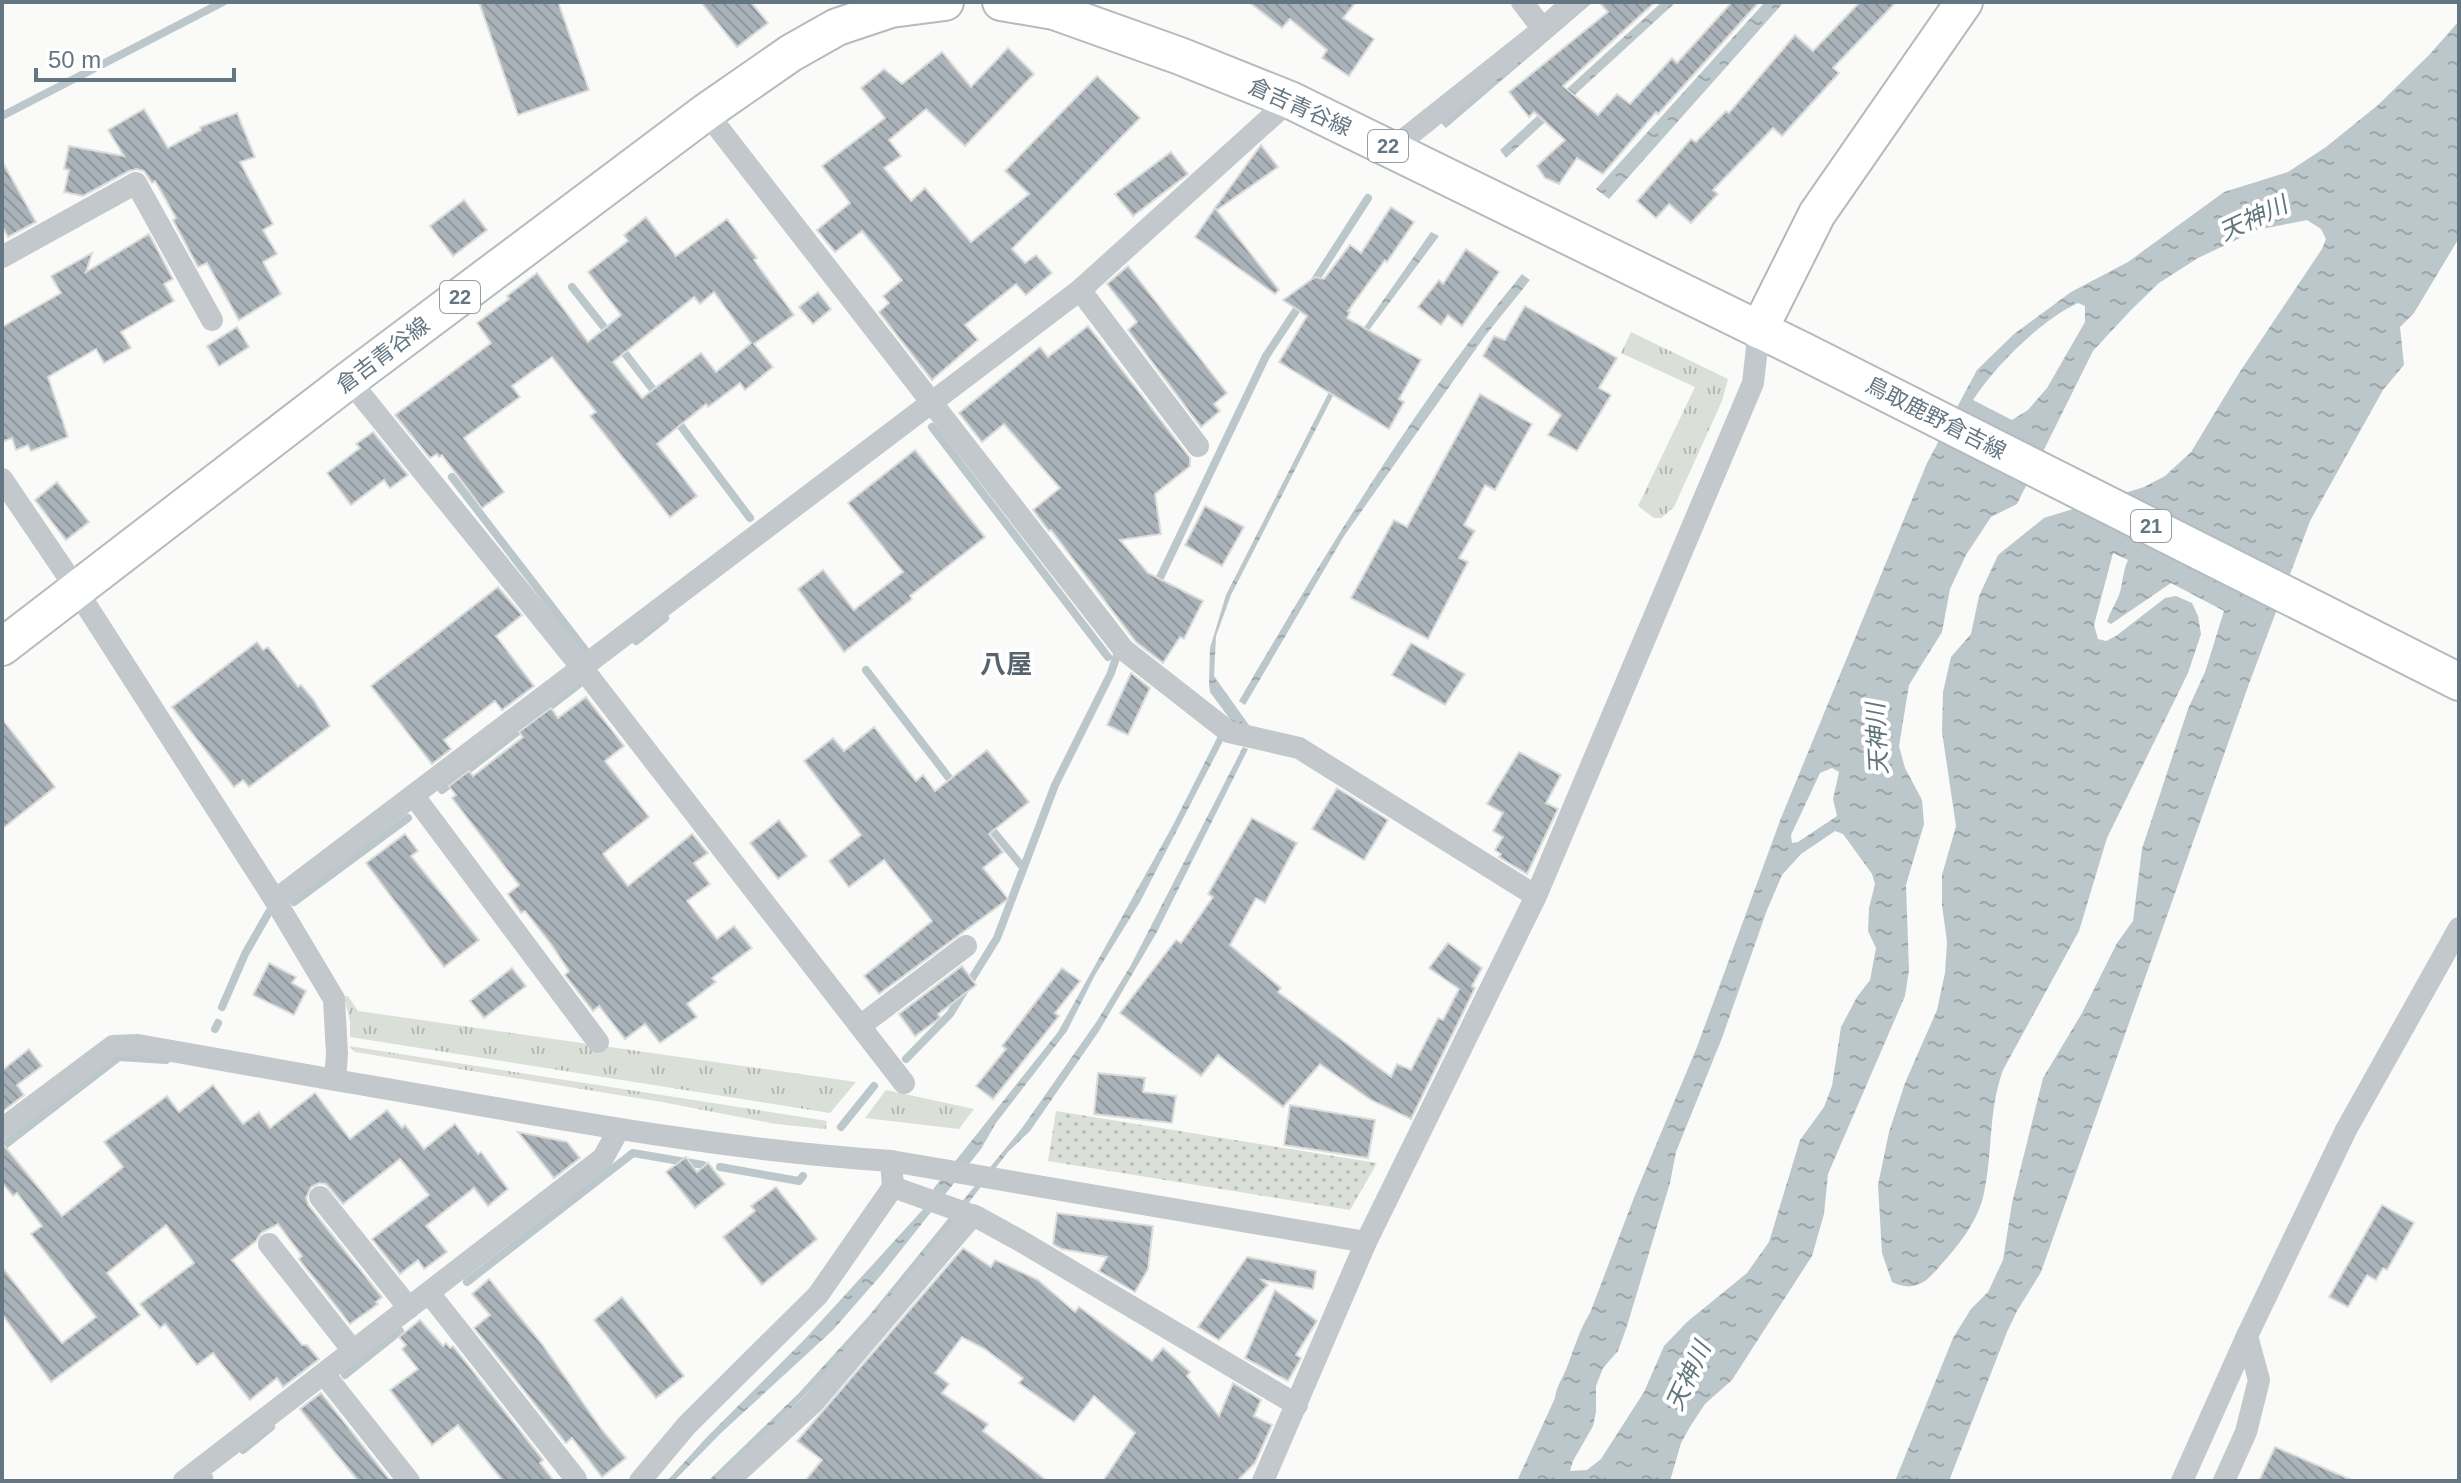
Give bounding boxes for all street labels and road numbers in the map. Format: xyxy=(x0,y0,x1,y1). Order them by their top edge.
street label: 倉吉青谷線 xyxy=(1245,73,1355,141)
road number: 22 xyxy=(1368,130,1408,162)
road number: 22 xyxy=(440,281,480,313)
street label: 倉吉青谷線 xyxy=(332,312,434,398)
street label: 鳥取鹿野倉吉線 xyxy=(1862,372,2010,464)
road number: 21 xyxy=(2131,510,2171,542)

